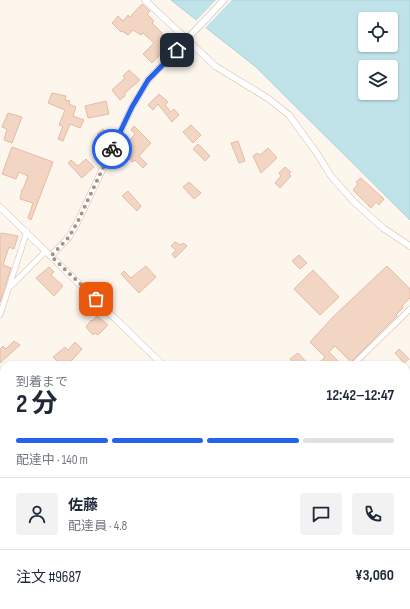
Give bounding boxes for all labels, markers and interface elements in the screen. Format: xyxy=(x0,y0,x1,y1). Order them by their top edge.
map controls xyxy=(358,12,398,100)
button: locate xyxy=(358,12,398,52)
pin xyxy=(160,33,194,67)
icon: home xyxy=(166,39,188,61)
button: layers xyxy=(358,60,398,100)
courier xyxy=(92,129,132,169)
icon: bike xyxy=(101,138,123,160)
pin xyxy=(79,282,113,316)
icon: bag xyxy=(85,288,107,310)
text: 到着まで xyxy=(16,374,68,390)
text: 12:42–12:47 xyxy=(326,386,394,405)
text: 2 分 xyxy=(16,389,57,420)
text: 配達中 · 140 m xyxy=(16,452,88,468)
button: person xyxy=(16,493,58,535)
button: chat xyxy=(300,493,342,535)
button: phone xyxy=(352,493,394,535)
text: 佐藤 xyxy=(68,496,98,515)
text: 配達員 · 4.8 xyxy=(68,518,127,534)
text: ¥3,060 xyxy=(355,566,394,585)
text: 注文 #9687 xyxy=(16,568,81,587)

